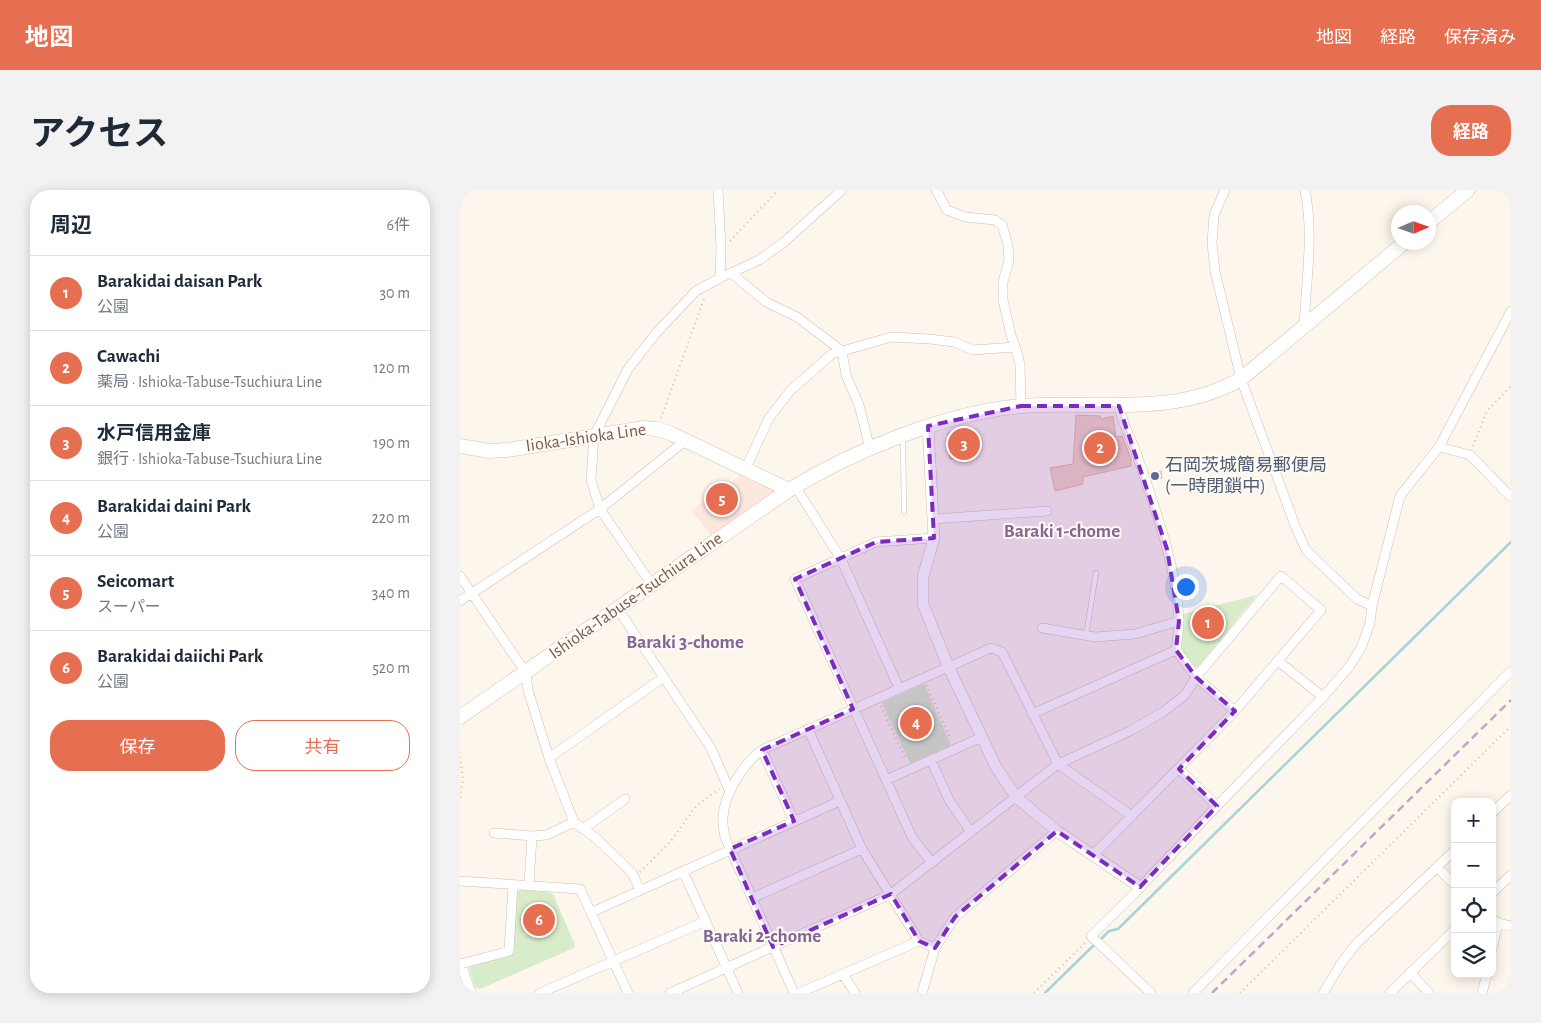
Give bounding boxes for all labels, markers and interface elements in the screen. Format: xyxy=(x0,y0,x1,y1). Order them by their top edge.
text: 地図 xyxy=(25,26,73,50)
text: 地図 xyxy=(1316,29,1352,47)
text: 経路 xyxy=(1380,29,1416,47)
text: 保存済み xyxy=(1444,29,1516,47)
button: 経路 xyxy=(1431,105,1511,156)
text: アクセス xyxy=(30,117,168,152)
north arrow xyxy=(1391,205,1436,250)
text: 周辺 xyxy=(50,215,92,236)
text: 6件 xyxy=(386,217,410,233)
text: Barakidai daisan Park xyxy=(97,272,262,291)
text: 1 xyxy=(63,285,69,301)
text: 30 m xyxy=(380,285,410,301)
text: 公園 xyxy=(97,299,129,315)
text: Cawachi xyxy=(97,347,160,366)
text: 2 xyxy=(62,360,70,376)
text: 120 m xyxy=(373,360,410,376)
text: 薬局 · Ishioka-Tabuse-Tsuchiura Line xyxy=(97,374,322,390)
street label: Iioka-Ishioka Line xyxy=(525,421,647,455)
text: 水戸信用金庫 xyxy=(97,424,211,443)
pin: 3 xyxy=(948,425,980,463)
pin: 2 xyxy=(1084,429,1116,467)
text: 3 xyxy=(63,435,69,451)
text: 190 m xyxy=(373,435,410,451)
text: 銀行 · Ishioka-Tabuse-Tsuchiura Line xyxy=(97,451,322,467)
place label: 石岡茨城簡易郵便局 (一時閉鎖中) xyxy=(1165,455,1327,496)
marker: 石岡茨城簡易郵便局 (一時閉鎖中) xyxy=(1149,470,1161,482)
pin: 5 xyxy=(706,480,738,518)
text: Barakidai daini Park xyxy=(97,497,251,516)
text: 4 xyxy=(62,510,70,526)
text: 220 m xyxy=(372,510,410,526)
district label: Baraki 1-chome xyxy=(1004,522,1120,541)
text: 公園 xyxy=(97,524,129,540)
street label: Ishioka-Tabuse-Tsuchiura Line xyxy=(546,529,726,663)
text: Seicomart xyxy=(97,572,174,591)
your location xyxy=(1173,574,1199,600)
text: 5 xyxy=(63,585,69,601)
text: 340 m xyxy=(372,585,410,601)
text: スーパー xyxy=(97,599,161,615)
pin: 1 xyxy=(1192,604,1224,642)
district label: Baraki 3-chome xyxy=(626,633,744,652)
text: Barakidai daiichi Park xyxy=(97,647,263,666)
text: 6 xyxy=(62,660,70,676)
text: 520 m xyxy=(372,660,410,676)
text: 公園 xyxy=(97,674,129,690)
pin: 4 xyxy=(900,704,932,742)
button: 保存 xyxy=(50,720,225,771)
button: 共有 xyxy=(235,720,410,771)
map controls xyxy=(1451,798,1496,978)
button: + xyxy=(1451,798,1496,843)
button: − xyxy=(1451,843,1496,888)
button: locate xyxy=(1451,888,1496,933)
pin: 6 xyxy=(523,901,555,939)
district label: Baraki 2-chome xyxy=(703,927,821,946)
button: layers xyxy=(1451,933,1496,978)

